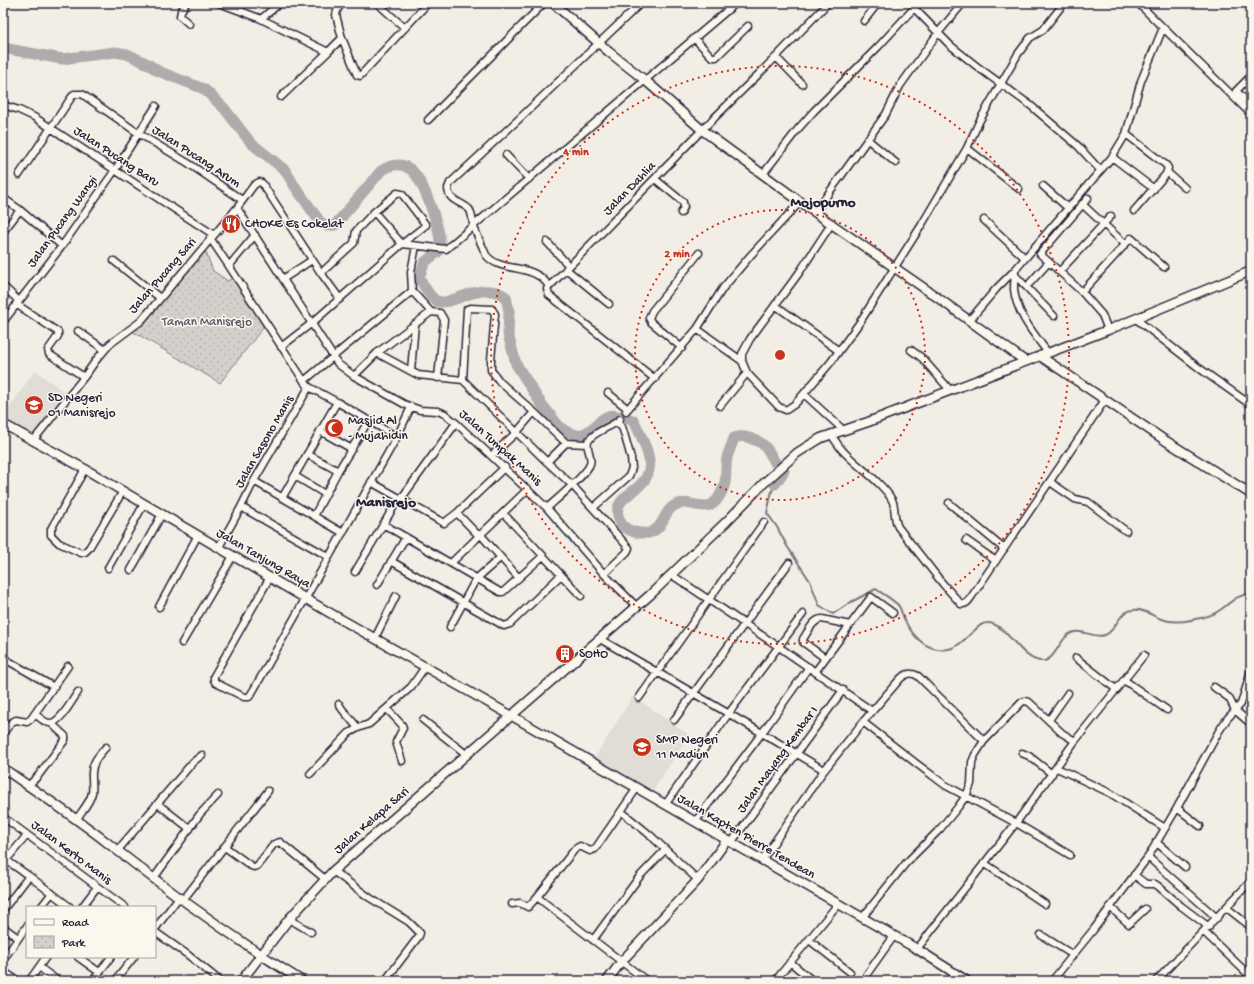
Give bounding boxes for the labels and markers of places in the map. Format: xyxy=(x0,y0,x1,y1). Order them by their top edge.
restaurant icon: CHOKE Es Cokelat xyxy=(220,213,242,235)
place label: CHOKE Es Cokelat xyxy=(245,217,345,232)
centre of rings xyxy=(773,348,787,362)
place label: SD Negeri 01 Manisrejo xyxy=(48,391,116,421)
school or university icon: SD Negeri 01 Manisrejo xyxy=(23,394,45,416)
place label: Masjid Al - Mujahidin xyxy=(348,414,409,444)
mosque icon: Masjid Al - Mujahidin xyxy=(323,417,345,439)
building icon: SOHO xyxy=(554,643,576,665)
place label: SOHO xyxy=(579,647,608,662)
place label: SMP Negeri 11 Madiun xyxy=(655,733,718,763)
school or university icon: SMP Negeri 11 Madiun xyxy=(631,736,653,758)

